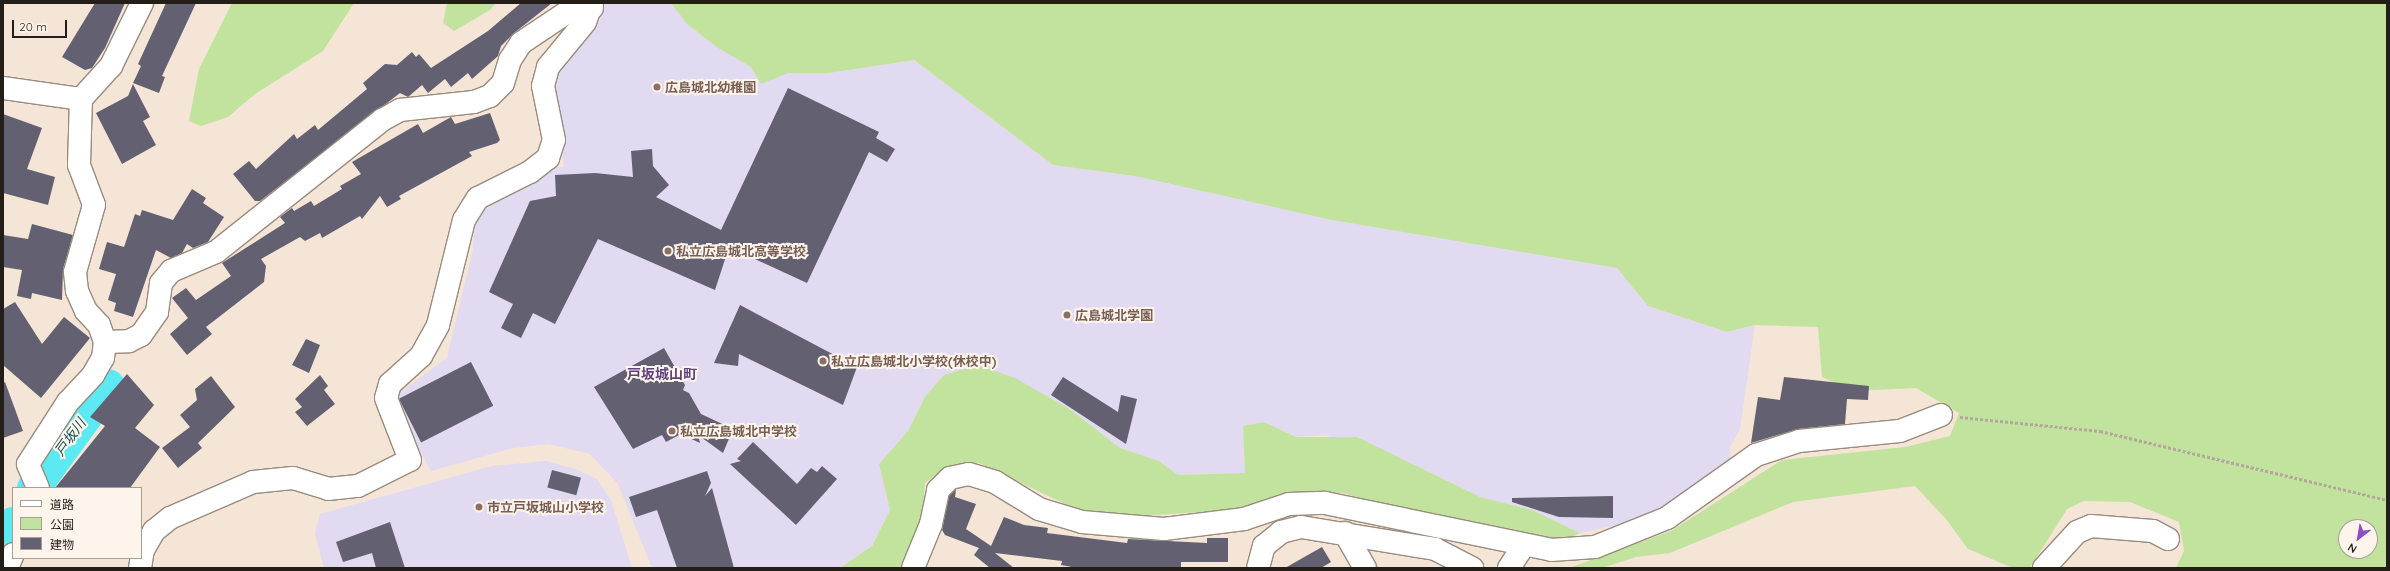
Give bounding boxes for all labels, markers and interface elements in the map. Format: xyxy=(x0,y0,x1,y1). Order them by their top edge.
scale bar xyxy=(14,12,69,38)
text: 20 m xyxy=(19,19,47,34)
place label: 広島城北幼稚園 xyxy=(665,79,756,95)
marker: 広島城北幼稚園 xyxy=(652,82,662,92)
place label: 私立広島城北高等学校 xyxy=(676,243,806,259)
marker: 私立広島城北高等学校 xyxy=(663,246,673,256)
place label: 広島城北学園 xyxy=(1075,307,1153,323)
marker: 広島城北学園 xyxy=(1062,310,1072,320)
place label: 私立広島城北小学校(休校中) xyxy=(831,353,996,369)
marker: 私立広島城北小学校(休校中) xyxy=(818,356,828,366)
district label: 戸坂城山町 xyxy=(627,366,697,382)
water label: 戸坂川 xyxy=(51,415,89,459)
place label: 私立広島城北中学校 xyxy=(680,423,797,439)
marker: 私立広島城北中学校 xyxy=(667,426,677,436)
legend xyxy=(12,487,142,559)
text: 道路 xyxy=(50,497,74,512)
place label: 市立戸坂城山小学校 xyxy=(487,499,604,515)
marker: 市立戸坂城山小学校 xyxy=(474,502,484,512)
text: 公園 xyxy=(50,517,74,532)
north arrow xyxy=(2338,519,2378,559)
text: 建物 xyxy=(50,537,74,552)
text: N xyxy=(2345,540,2359,557)

